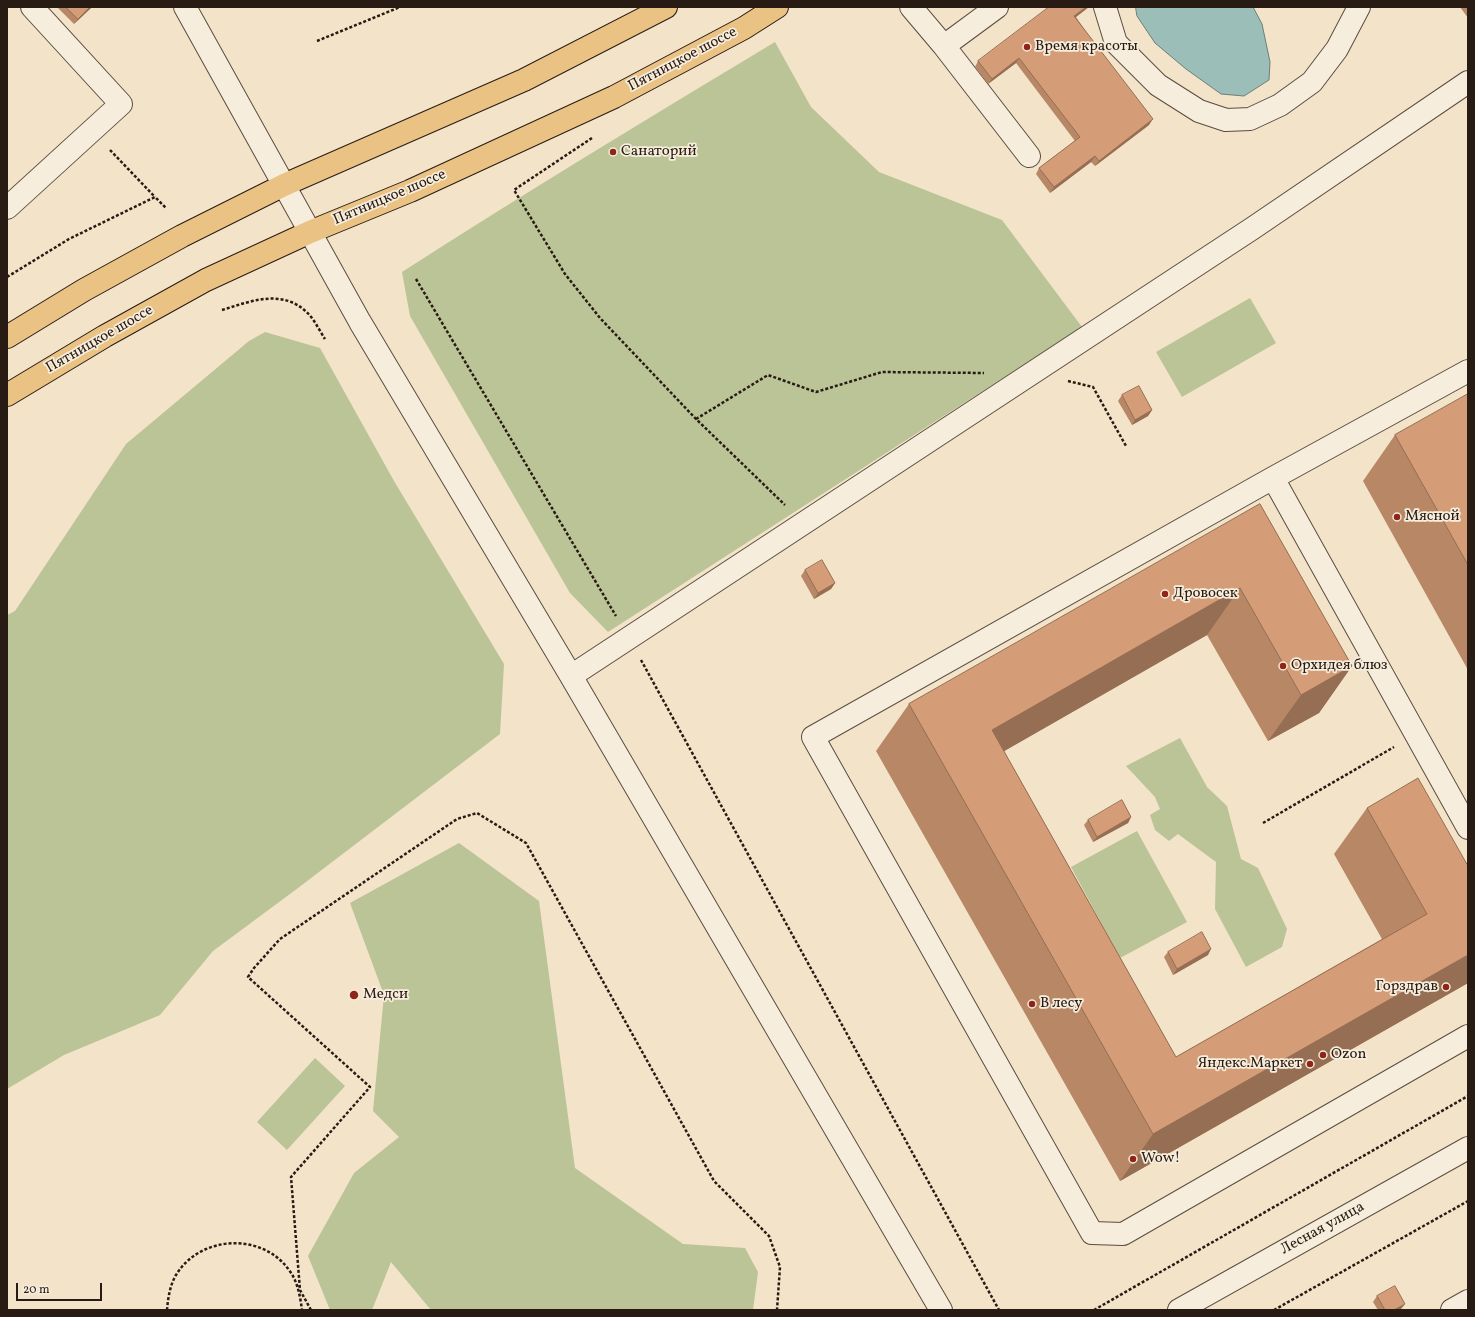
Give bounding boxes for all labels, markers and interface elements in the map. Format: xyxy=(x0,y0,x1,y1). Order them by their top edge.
street label: Пятницкое шоссе xyxy=(625,24,741,96)
place label: Время красоты xyxy=(1035,38,1138,56)
marker: Время красоты xyxy=(1022,42,1032,52)
place label: Санаторий xyxy=(621,143,697,161)
marker: Санаторий xyxy=(608,147,618,157)
street label: Пятницкое шоссе xyxy=(331,166,449,230)
street label: Пятницкое шоссе xyxy=(43,302,157,378)
place label: Мясной xyxy=(1405,508,1460,526)
marker: Мясной xyxy=(1392,512,1402,522)
place label: Дровосек xyxy=(1173,585,1238,603)
marker: Дровосек xyxy=(1160,589,1170,599)
place label: Орхидея блюз xyxy=(1291,657,1388,675)
marker: Орхидея блюз xyxy=(1278,661,1288,671)
place label: Горздрав xyxy=(1375,978,1438,996)
marker: Горздрав xyxy=(1441,982,1451,992)
place label: Медси xyxy=(363,986,408,1004)
marker: Медси xyxy=(348,989,360,1001)
place label: В лесу xyxy=(1040,995,1082,1013)
marker: В лесу xyxy=(1027,999,1037,1009)
place label: Ozon xyxy=(1331,1046,1366,1064)
marker: Ozon xyxy=(1318,1050,1328,1060)
place label: Яндекс.Маркет xyxy=(1198,1055,1302,1073)
marker: Яндекс.Маркет xyxy=(1305,1059,1315,1069)
place label: Wow! xyxy=(1141,1150,1180,1168)
marker: Wow! xyxy=(1128,1154,1138,1164)
street label: Лесная улица xyxy=(1278,1199,1368,1259)
scale bar xyxy=(18,1275,104,1301)
text: 20 m xyxy=(23,1282,50,1298)

